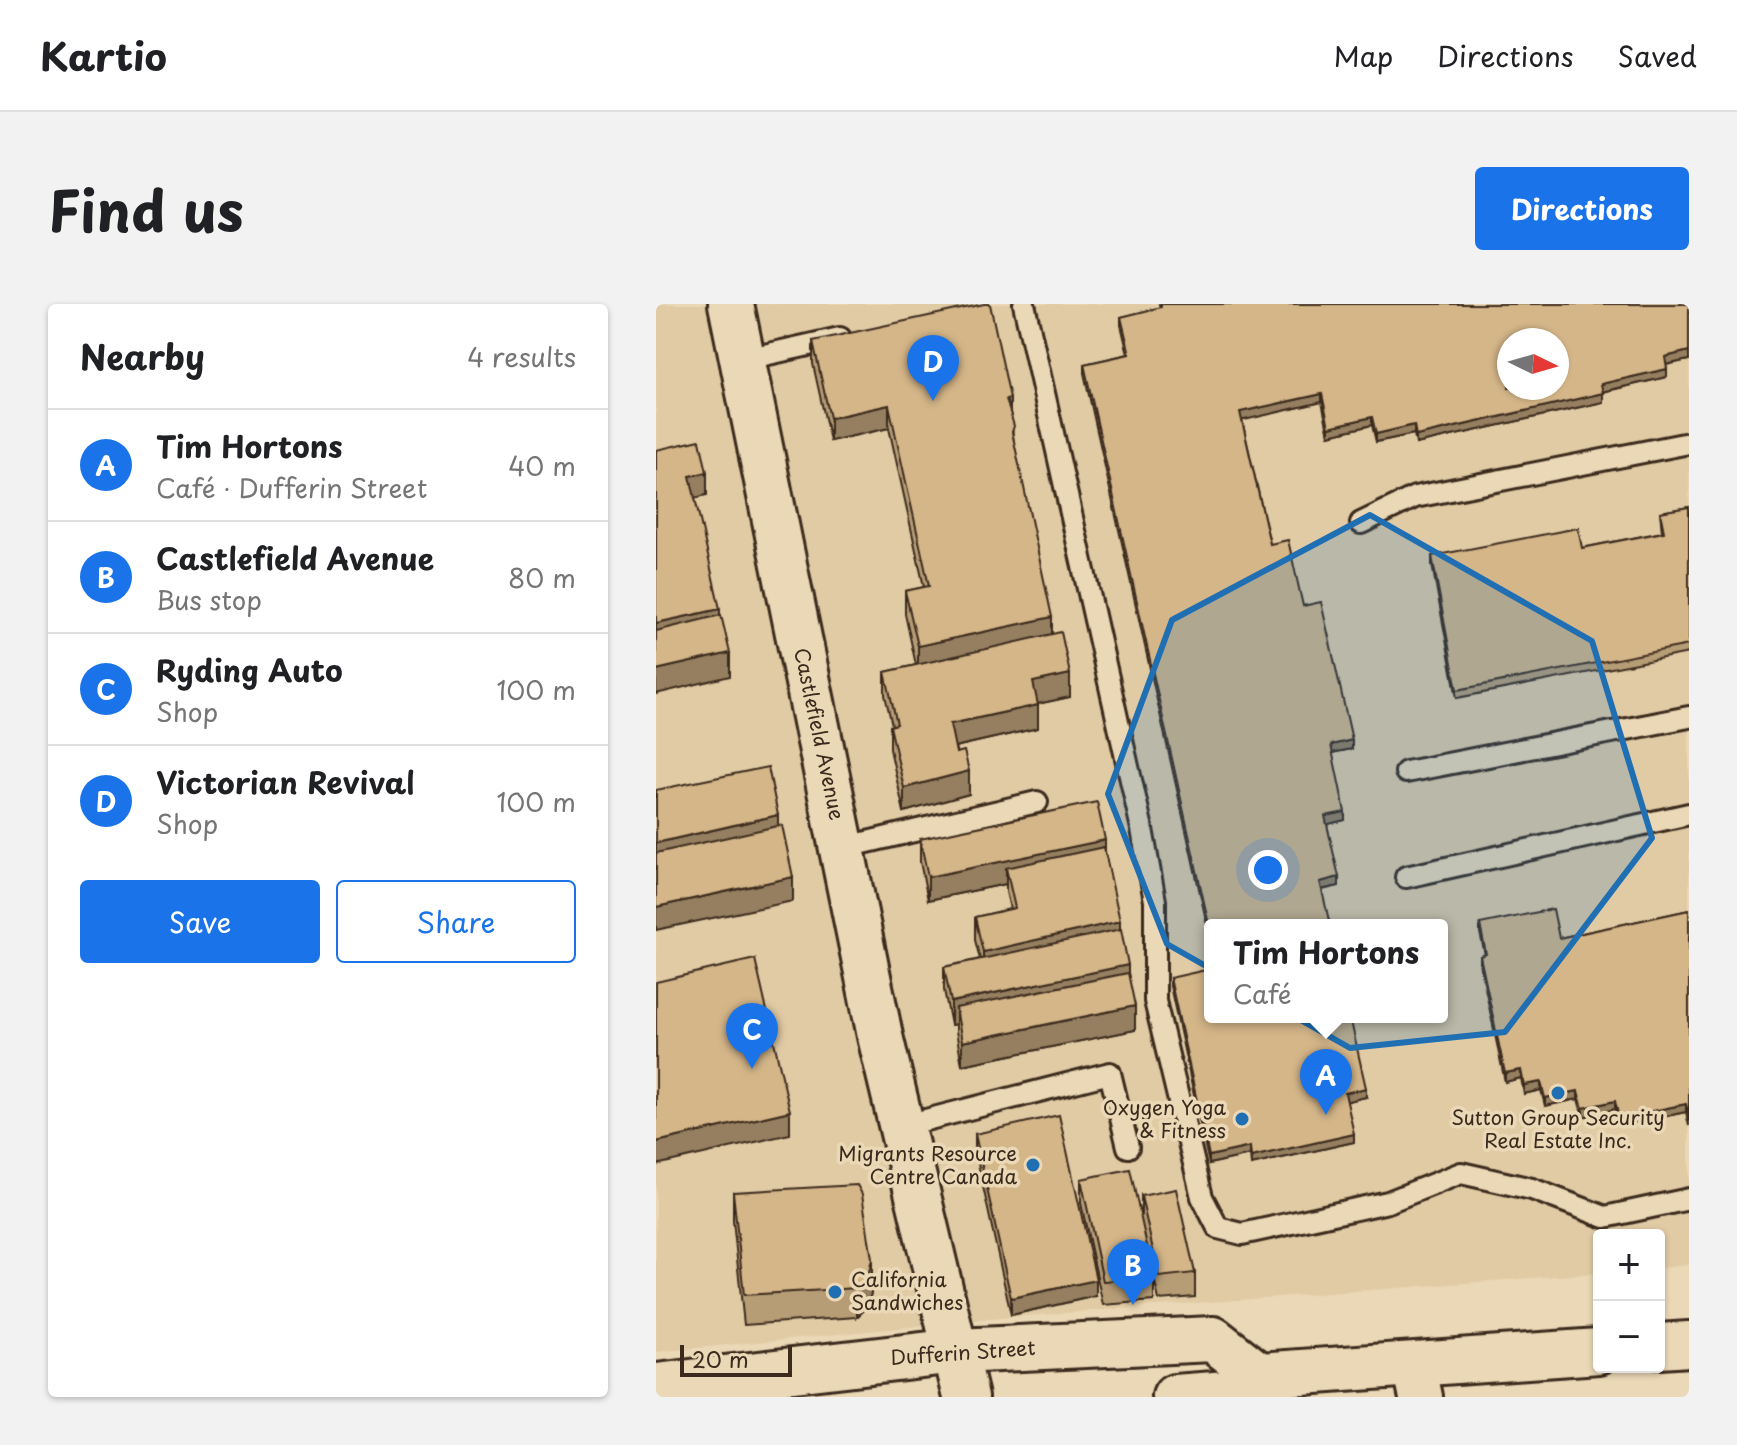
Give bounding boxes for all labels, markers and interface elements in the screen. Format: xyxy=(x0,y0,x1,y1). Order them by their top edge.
text: Kartio xyxy=(40,27,167,84)
text: Map xyxy=(1334,34,1393,77)
text: Directions xyxy=(1437,34,1574,77)
text: Saved xyxy=(1618,34,1697,77)
text: Find us xyxy=(48,166,244,251)
button: Directions xyxy=(1475,167,1689,250)
north arrow xyxy=(1497,328,1569,400)
text: Nearby xyxy=(80,330,205,382)
pin: D xyxy=(907,335,959,401)
text: 4 results xyxy=(467,337,576,376)
text: Tim Hortons xyxy=(156,423,343,468)
text: A xyxy=(96,446,116,485)
text: 40 m xyxy=(508,446,576,485)
text: Café · Dufferin Street xyxy=(156,468,427,507)
text: Castlefield Avenue xyxy=(156,535,434,580)
text: B xyxy=(97,558,115,597)
text: 80 m xyxy=(508,558,576,597)
text: Bus stop xyxy=(156,580,262,619)
street label: Castlefield Avenue xyxy=(787,645,853,823)
text: Ryding Auto xyxy=(156,647,343,692)
text: C xyxy=(96,670,116,709)
text: 100 m xyxy=(496,670,576,709)
text: Shop xyxy=(156,692,218,731)
text: Victorian Revival xyxy=(156,759,415,804)
text: D xyxy=(96,782,116,821)
text: 100 m xyxy=(496,782,576,821)
text: Shop xyxy=(156,804,218,843)
your location xyxy=(1248,850,1288,890)
button: Save xyxy=(80,880,320,963)
button: Share xyxy=(336,880,576,963)
popup xyxy=(1204,919,1448,1023)
text: Tim Hortons xyxy=(1233,929,1419,974)
text: Café xyxy=(1233,974,1292,1013)
pin: C xyxy=(726,1003,778,1069)
pin: A xyxy=(1300,1049,1352,1115)
marker: Sutton Group Security Real Estate Inc. xyxy=(1549,1084,1567,1102)
place label: Oxygen Yoga & Fitness xyxy=(1103,1092,1227,1145)
place label: Sutton Group Security Real Estate Inc. xyxy=(1451,1102,1665,1155)
marker: Oxygen Yoga & Fitness xyxy=(1233,1110,1251,1128)
place label: Migrants Resource Centre Canada xyxy=(838,1138,1017,1191)
marker: Migrants Resource Centre Canada xyxy=(1024,1156,1042,1174)
map controls xyxy=(1593,1229,1665,1373)
button: + xyxy=(1593,1229,1665,1301)
pin: B xyxy=(1107,1239,1159,1305)
place label: California Sandwiches xyxy=(851,1264,963,1317)
marker: California Sandwiches xyxy=(826,1283,844,1301)
button: − xyxy=(1593,1301,1665,1373)
street label: Dufferin Street xyxy=(889,1332,1036,1372)
scale bar xyxy=(680,1341,792,1377)
text: 20 m xyxy=(692,1342,749,1375)

